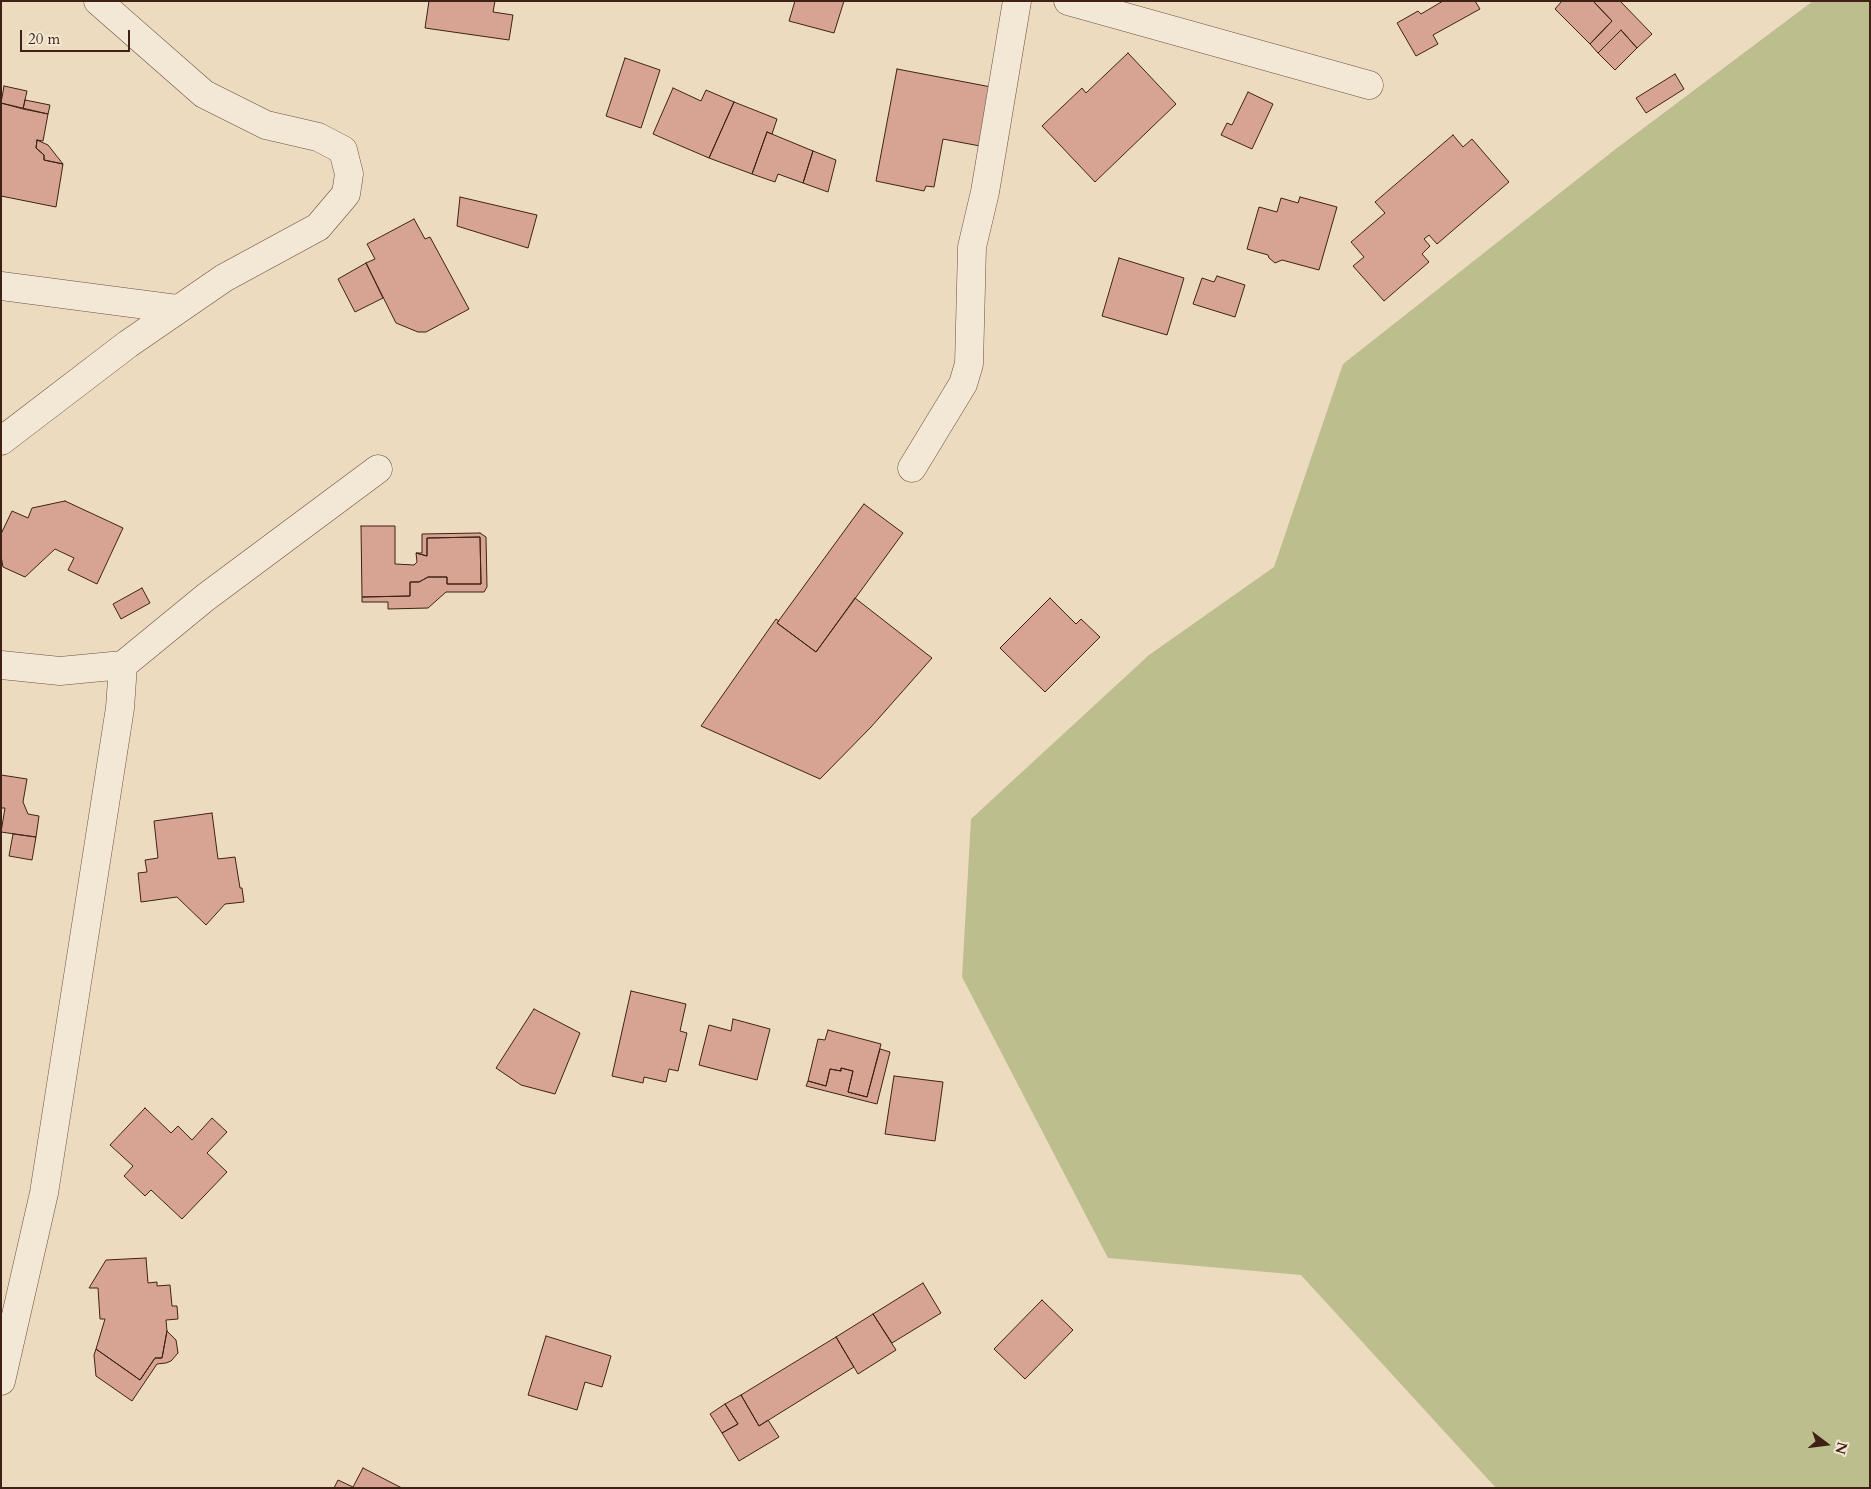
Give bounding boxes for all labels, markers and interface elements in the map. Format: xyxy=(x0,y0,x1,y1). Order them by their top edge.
scale bar xyxy=(22,20,132,52)
text: 20 m xyxy=(28,29,60,49)
north arrow xyxy=(1801,1419,1851,1469)
text: N xyxy=(1830,1440,1852,1456)

